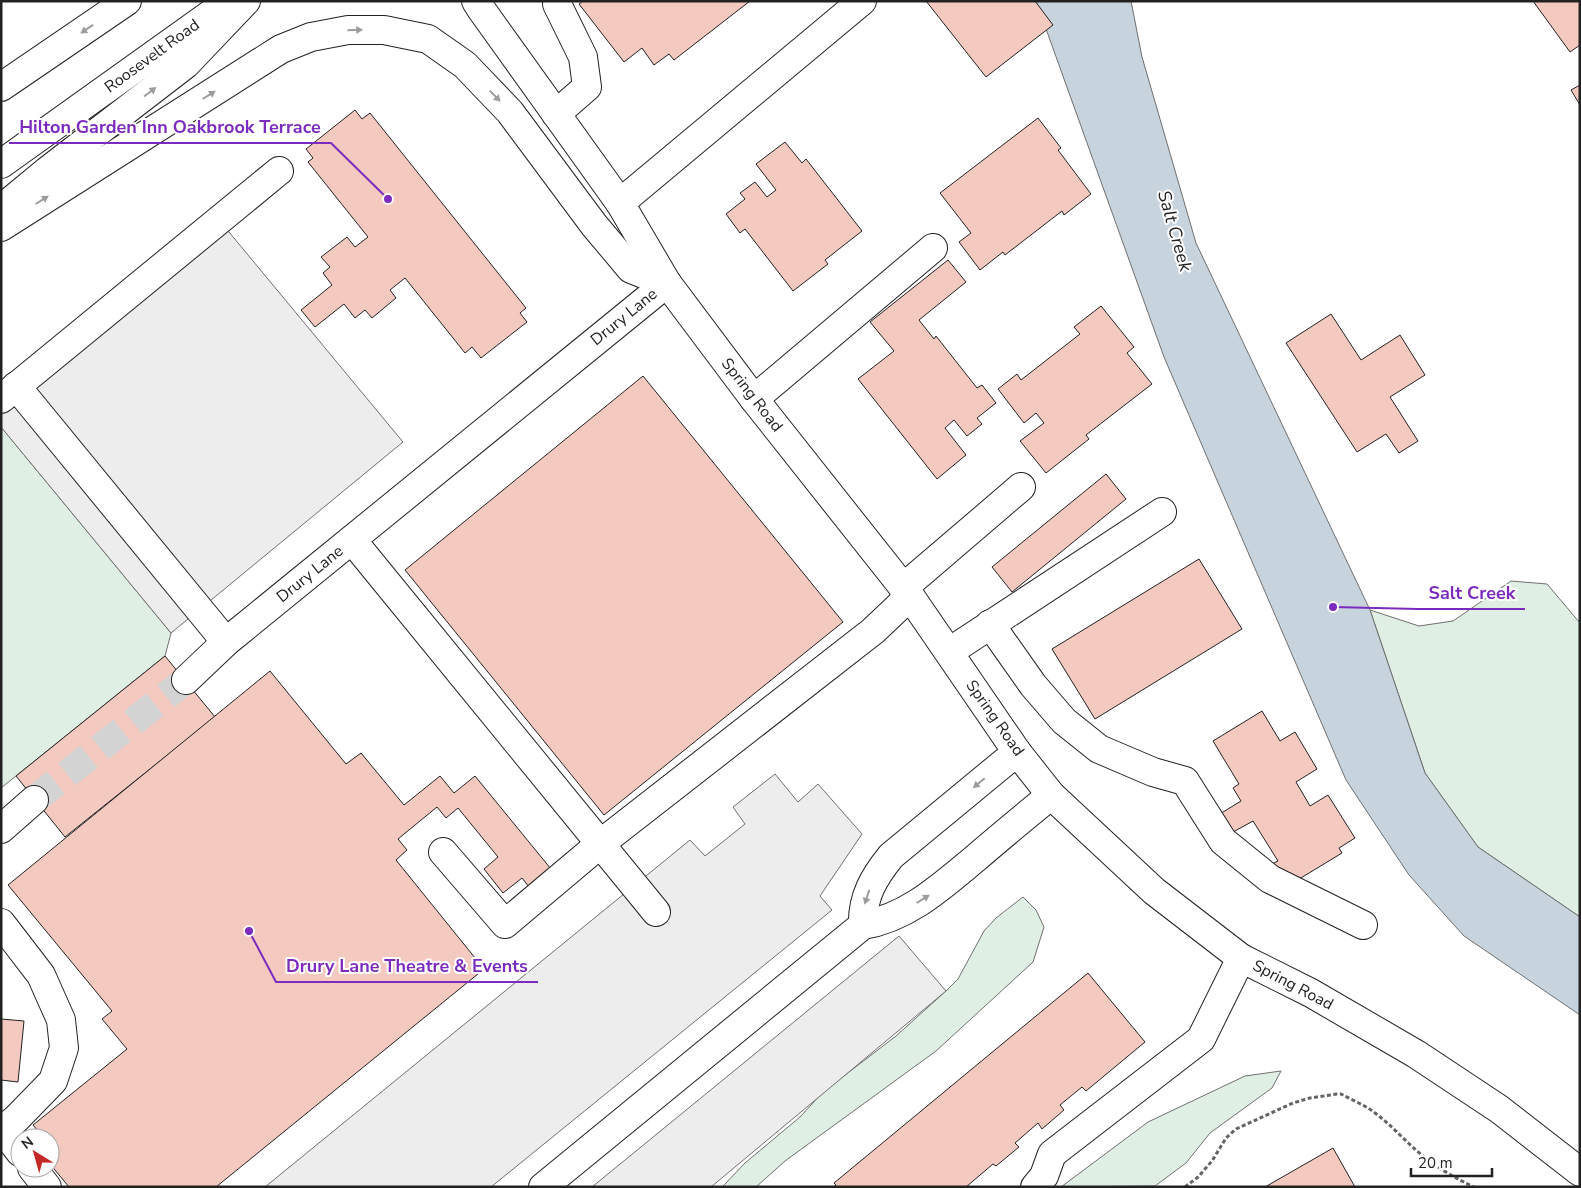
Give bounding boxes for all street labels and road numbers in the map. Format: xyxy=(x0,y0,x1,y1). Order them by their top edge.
street label: Roosevelt Road xyxy=(100,14,204,98)
street label: Drury Lane xyxy=(586,283,662,351)
street label: Spring Road xyxy=(716,353,788,437)
street label: Drury Lane xyxy=(272,540,348,608)
street label: Spring Road xyxy=(961,675,1029,761)
street label: Spring Road xyxy=(1249,955,1337,1015)

